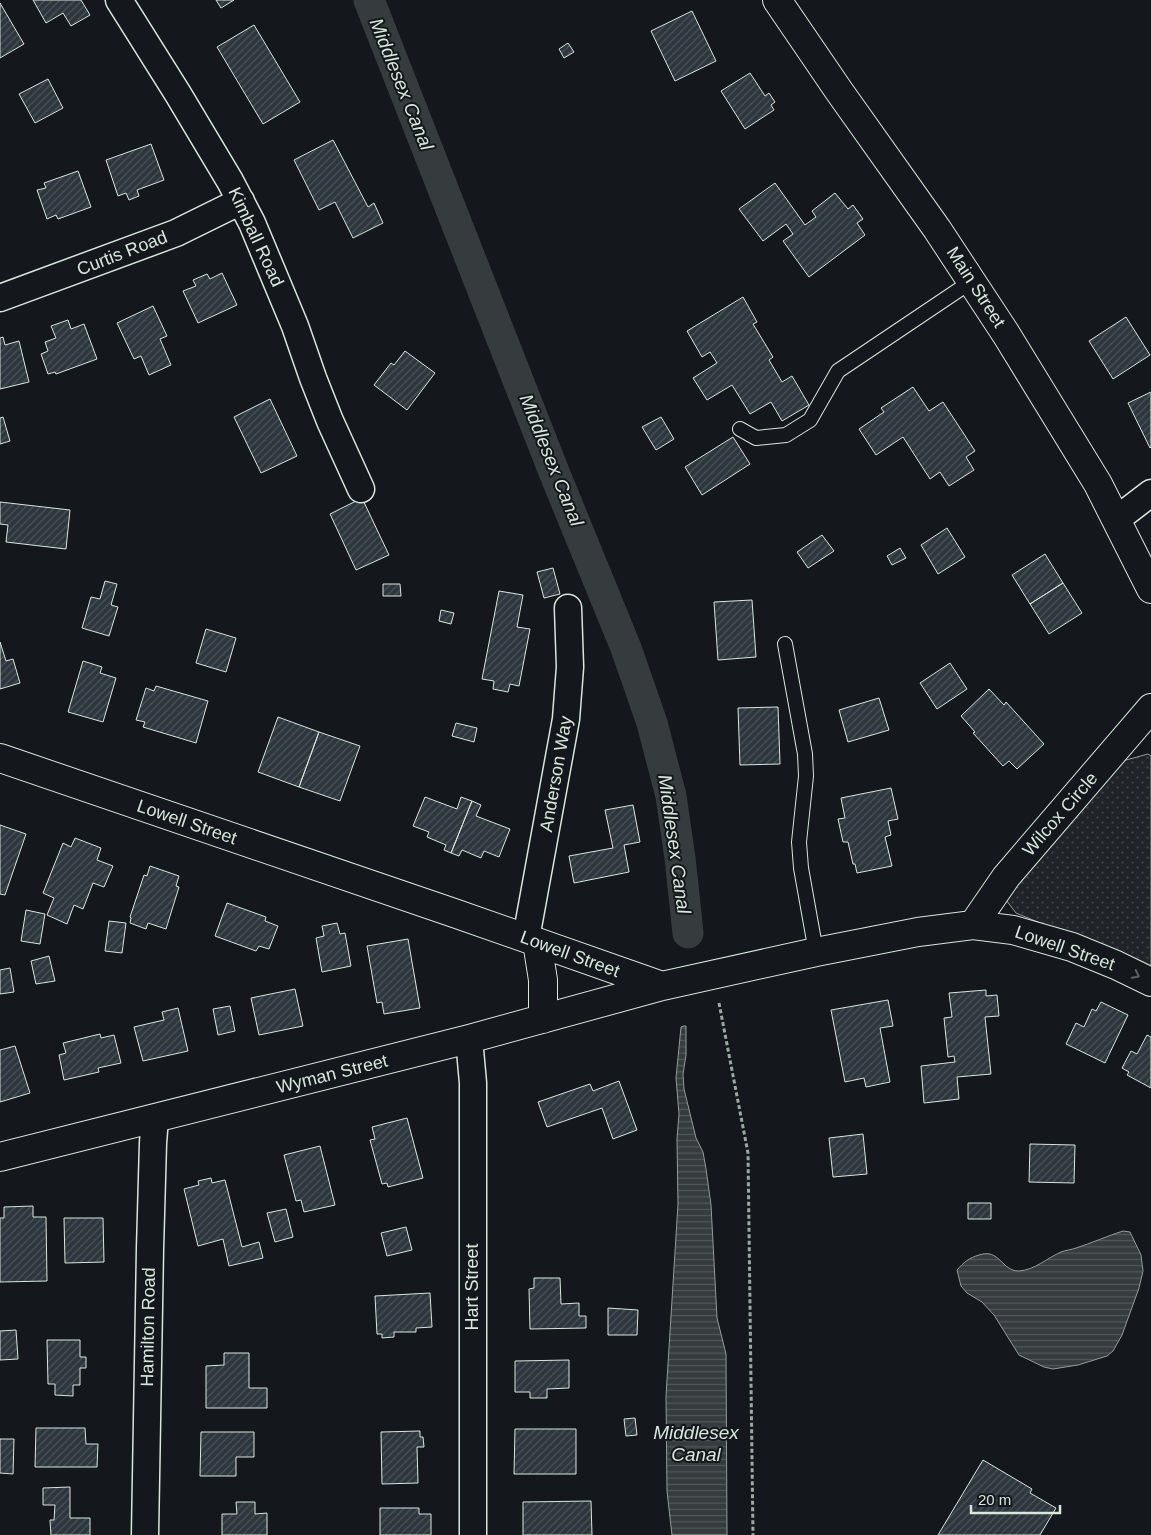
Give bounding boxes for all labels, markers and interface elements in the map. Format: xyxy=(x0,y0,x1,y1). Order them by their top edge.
water label: Middlesex Canal xyxy=(365,15,438,154)
street label: Kimball Road xyxy=(224,184,288,290)
street label: Curtis Road xyxy=(74,227,170,279)
street label: Main Street xyxy=(943,243,1009,331)
water label: Middlesex Canal xyxy=(515,391,588,530)
street label: Anderson Way xyxy=(536,714,576,834)
street label: Wilcox Circle xyxy=(1018,768,1102,860)
water label: Middlesex Canal xyxy=(654,773,695,916)
street label: Lowell Street xyxy=(135,796,239,848)
street label: Lowell Street xyxy=(1013,922,1117,974)
street label: Lowell Street xyxy=(518,927,622,981)
one-way arrow xyxy=(1131,968,1140,979)
street label: Wyman Street xyxy=(274,1051,390,1097)
street label: Hart Street xyxy=(462,1243,482,1331)
street label: Hamilton Road xyxy=(137,1267,159,1387)
water label: Middlesex Canal xyxy=(653,1422,740,1465)
scale bar xyxy=(971,1482,1060,1514)
text: 20 m xyxy=(978,1491,1011,1508)

